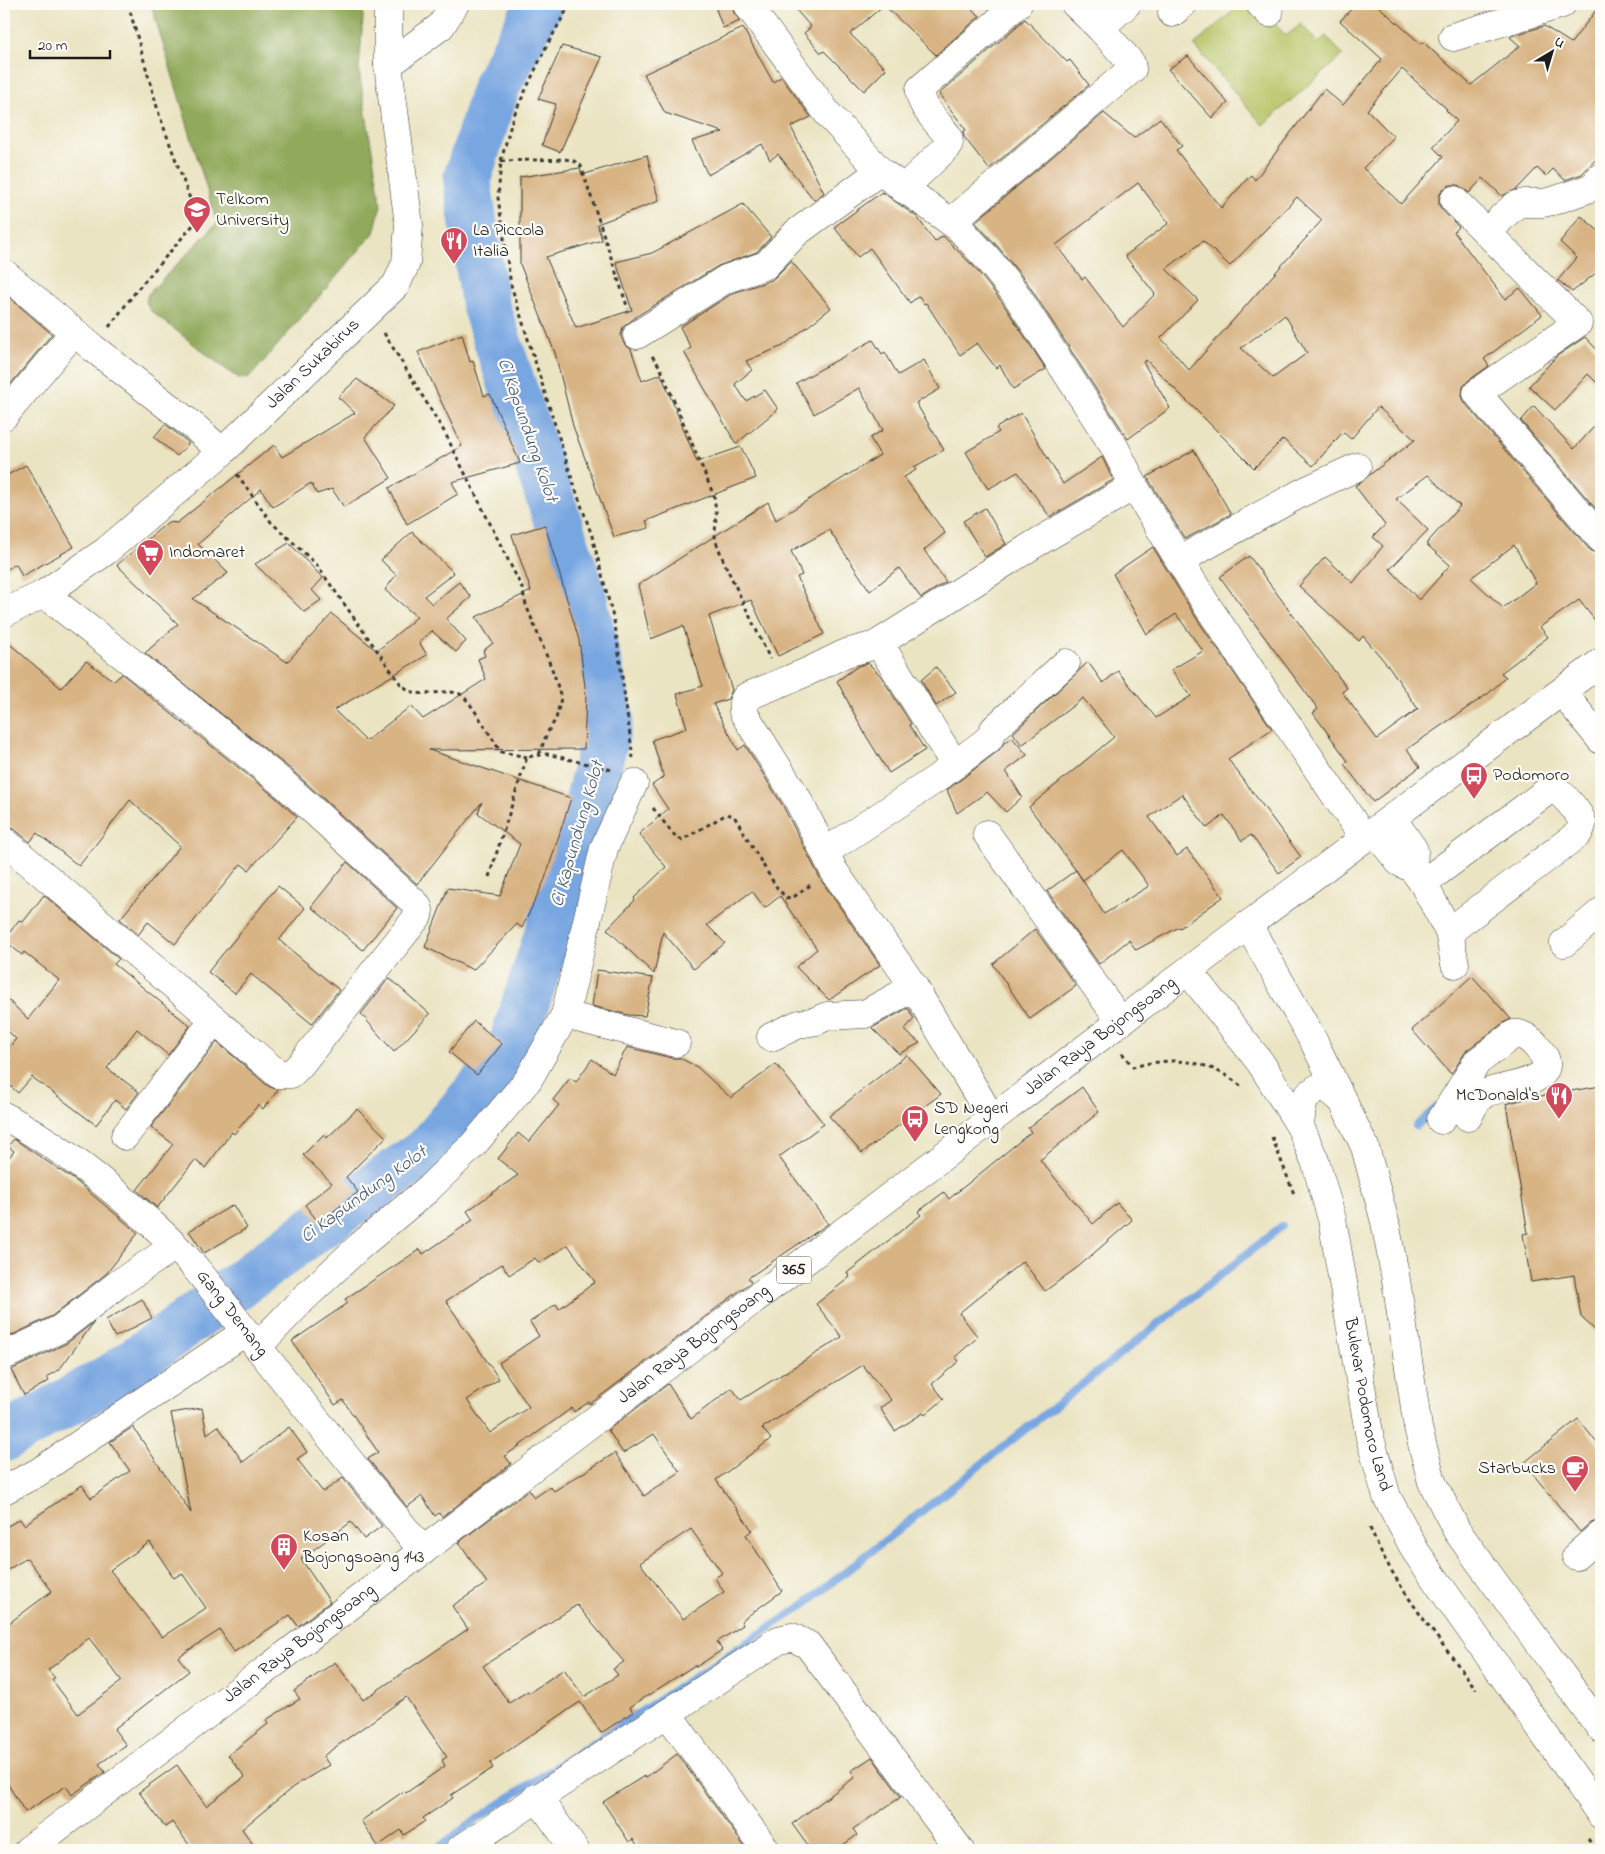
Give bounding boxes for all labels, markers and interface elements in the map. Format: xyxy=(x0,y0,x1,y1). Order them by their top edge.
scale bar xyxy=(30,28,110,60)
north arrow xyxy=(1528,28,1578,78)
text: U xyxy=(1549,32,1569,54)
text: 20 m xyxy=(38,35,68,57)
place label: Telkom University xyxy=(216,187,289,234)
school or university icon: Telkom University xyxy=(182,195,212,234)
place label: La Piccola Italia xyxy=(473,218,544,265)
restaurant icon: La Piccola Italia xyxy=(439,226,469,265)
street label: Jalan Sukabirus xyxy=(260,313,366,416)
water label: Ci Kapundung Kolot xyxy=(489,354,565,508)
supermarket icon: Indomaret xyxy=(135,538,165,577)
place label: Indomaret xyxy=(169,540,245,566)
water label: Ci Kapundung Kolot xyxy=(544,756,613,910)
bus stop icon: Podomoro xyxy=(1459,761,1489,800)
place label: Podomoro xyxy=(1493,763,1569,789)
street label: Jalan Raya Bojongsoang xyxy=(1019,971,1183,1103)
restaurant icon: McDonald's xyxy=(1544,1081,1574,1120)
place label: McDonald's xyxy=(1456,1083,1540,1109)
place label: SD Negeri Lengkong xyxy=(934,1096,1008,1144)
bus stop icon: SD Negeri Lengkong xyxy=(900,1104,930,1143)
water label: Ci Kapundung Kolot xyxy=(295,1139,435,1251)
road number: 365 xyxy=(776,1256,812,1284)
street label: Gang Demang xyxy=(189,1265,274,1364)
street label: Jalan Raya Bojongsoang xyxy=(613,1279,776,1411)
street label: Bulevar Podomoro Land xyxy=(1336,1315,1398,1494)
cafe icon: Starbucks xyxy=(1560,1454,1590,1493)
place label: Starbucks xyxy=(1478,1456,1556,1482)
place label: Kosan Bojongsoang 143 xyxy=(302,1524,424,1572)
building icon: Kosan Bojongsoang 143 xyxy=(269,1532,299,1571)
street label: Jalan Raya Bojongsoang xyxy=(218,1578,382,1710)

